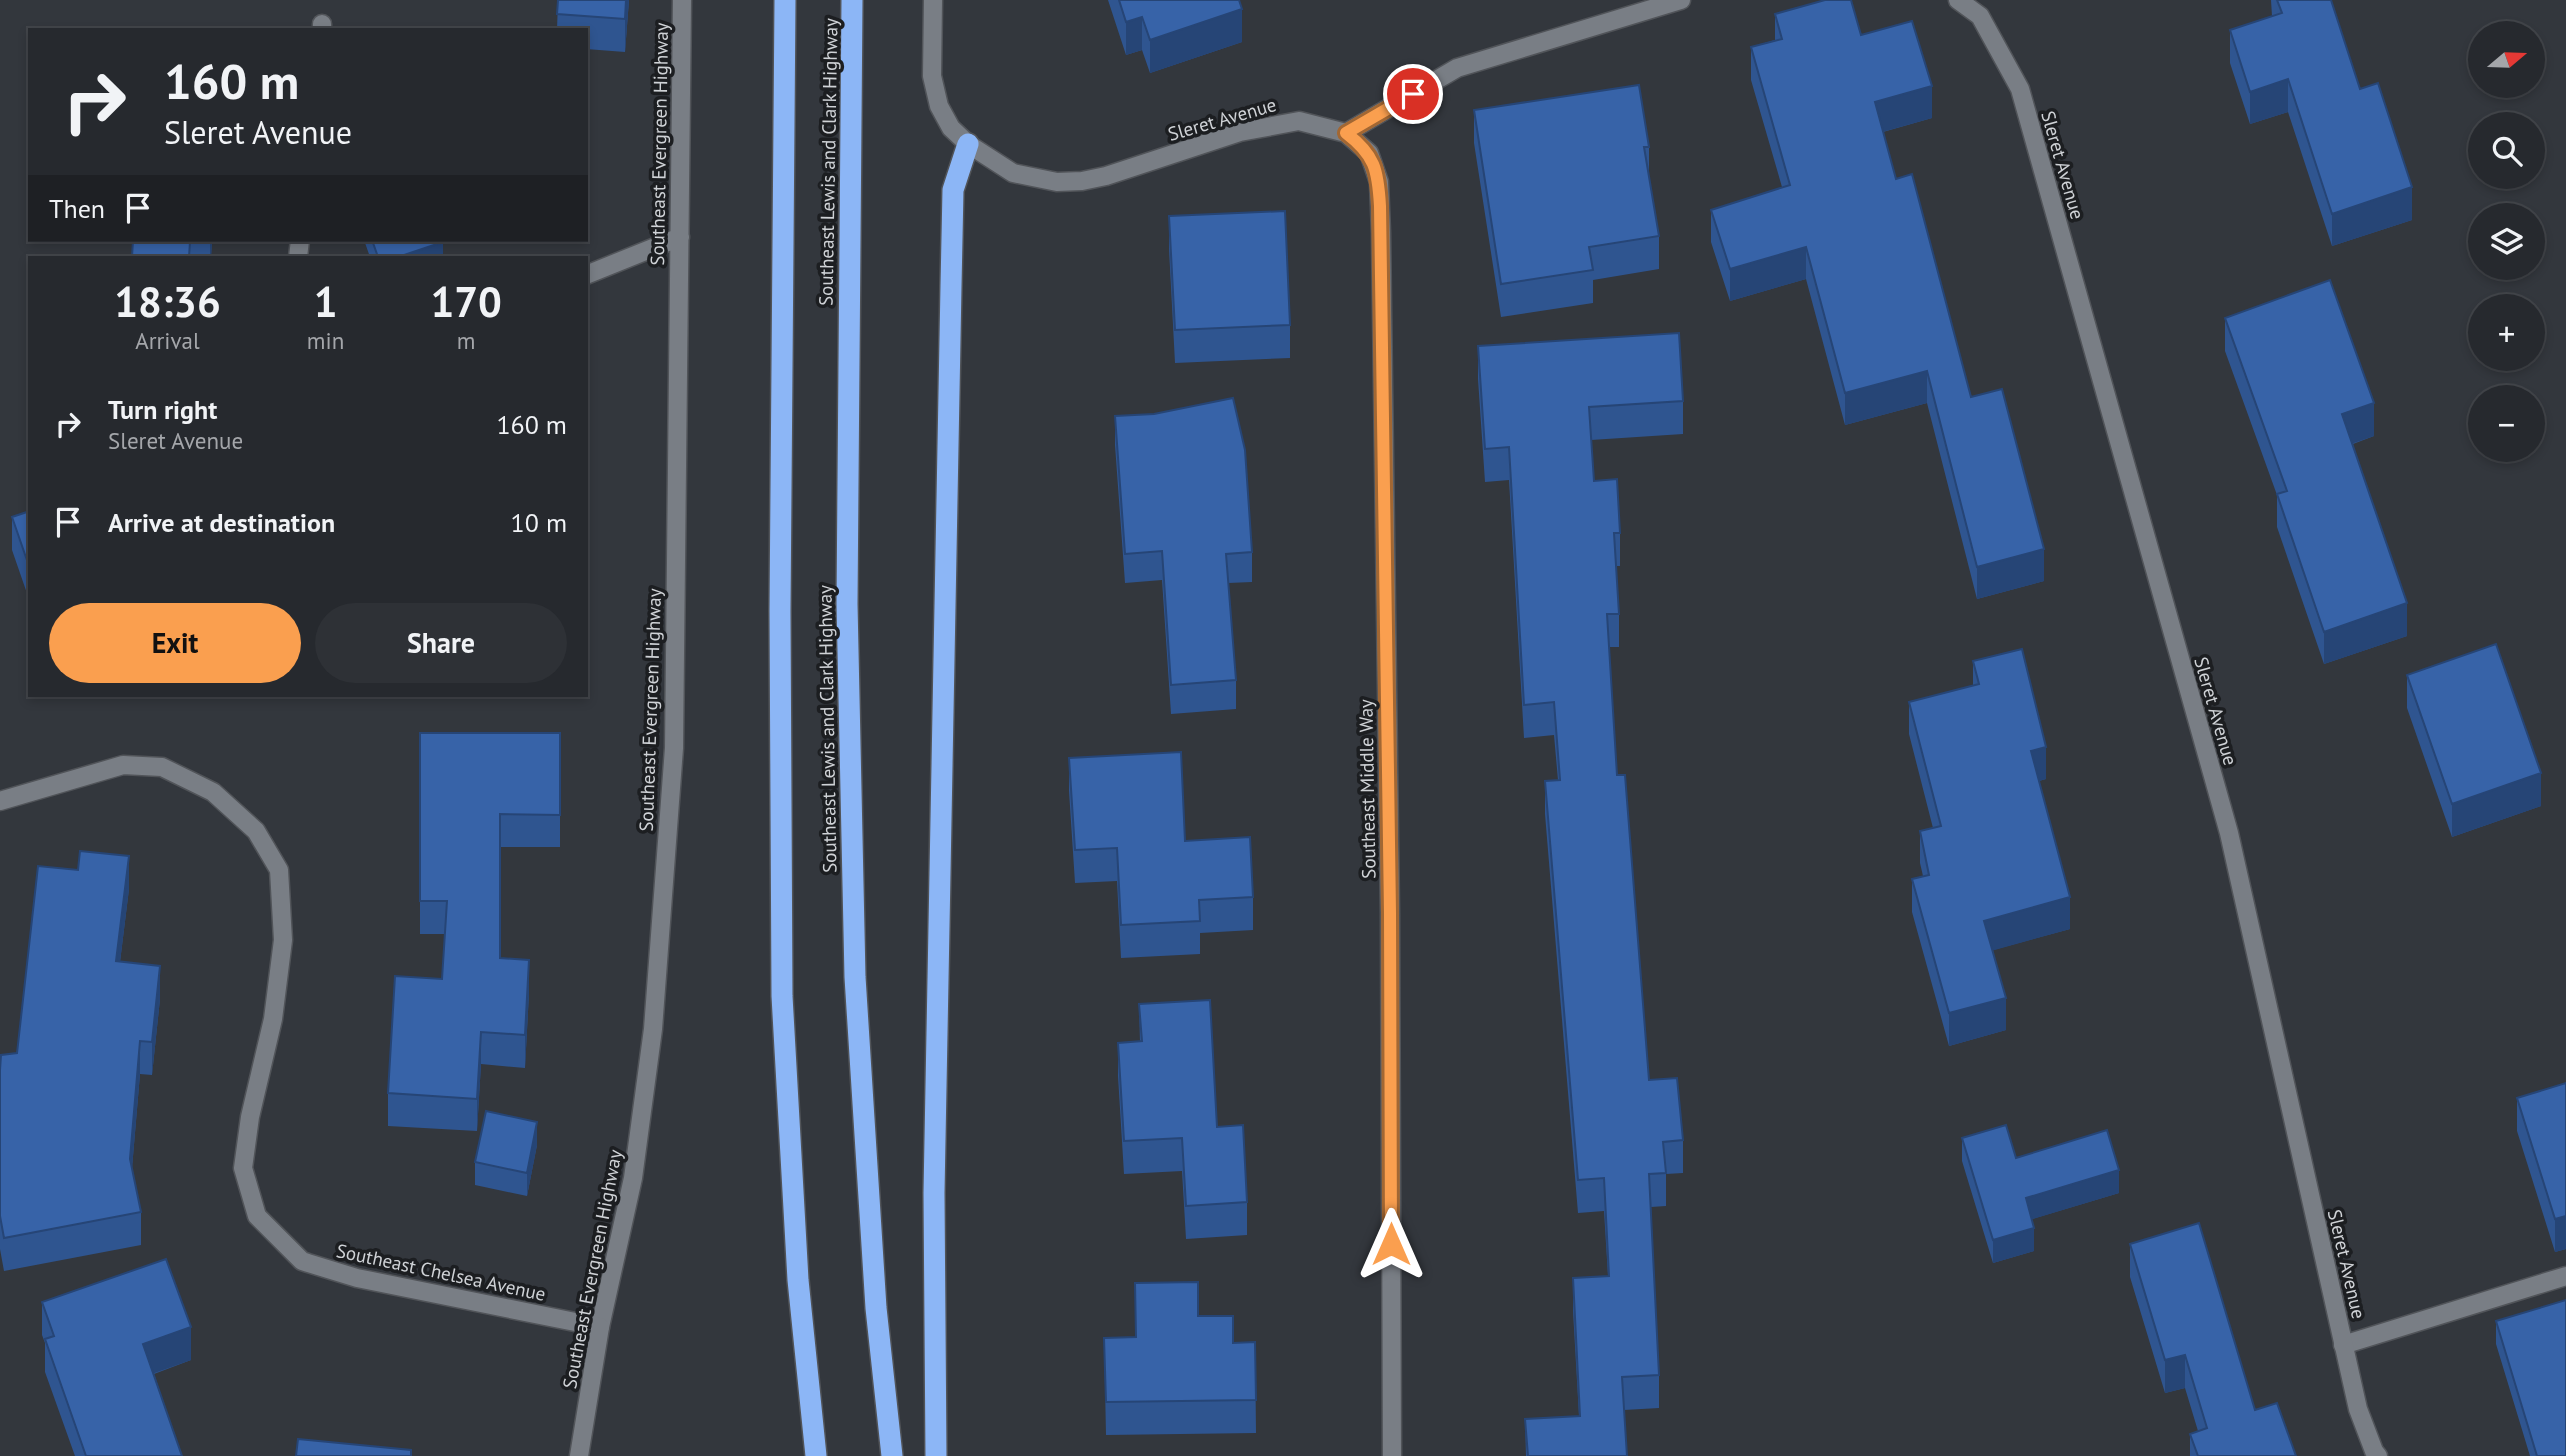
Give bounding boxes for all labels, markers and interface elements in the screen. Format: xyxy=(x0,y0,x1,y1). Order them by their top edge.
street label: Southeast Lewis and Clark Highway xyxy=(813,18,843,306)
north arrow xyxy=(2468,21,2544,98)
map controls xyxy=(2468,21,2545,462)
street label: Southeast Evergreen Highway xyxy=(645,22,673,266)
text: 160 m xyxy=(164,49,299,113)
icon: right xyxy=(49,56,140,147)
pin xyxy=(1383,64,1443,124)
icon: arrive xyxy=(1394,75,1432,113)
street label: Sleret Avenue xyxy=(1165,92,1279,146)
street label: Sleret Avenue xyxy=(2036,108,2090,222)
text: Sleret Avenue xyxy=(164,111,352,153)
button: search xyxy=(2468,112,2545,189)
icon: arrive xyxy=(119,189,157,227)
text: Then xyxy=(49,192,105,225)
button: layers xyxy=(2468,203,2545,280)
text: 18:36 xyxy=(114,274,221,329)
text: 1 xyxy=(314,274,337,329)
text: 170 xyxy=(430,274,502,329)
button: + xyxy=(2468,294,2545,371)
text: Arrival xyxy=(135,326,200,355)
text: min xyxy=(307,326,344,355)
text: m xyxy=(457,326,475,355)
button: − xyxy=(2468,385,2545,462)
text: Turn right xyxy=(108,393,217,426)
icon: right xyxy=(49,405,87,443)
text: 160 m xyxy=(496,408,567,441)
text: Sleret Avenue xyxy=(108,426,243,455)
icon: arrive xyxy=(49,503,87,541)
text: Arrive at destination xyxy=(108,506,335,539)
text: 10 m xyxy=(511,506,567,539)
street label: Southeast Lewis and Clark Highway xyxy=(812,585,842,873)
street label: Southeast Evergreen Highway xyxy=(634,588,666,832)
button: Exit xyxy=(49,603,301,683)
button: Share xyxy=(315,603,567,683)
street label: Sleret Avenue xyxy=(2189,654,2243,768)
street label: Southeast Middle Way xyxy=(1353,699,1381,879)
street label: Southeast Evergreen Highway xyxy=(557,1147,627,1391)
position arrow xyxy=(1354,1207,1428,1281)
street label: Sleret Avenue xyxy=(2323,1207,2371,1321)
street label: Southeast Chelsea Avenue xyxy=(334,1238,548,1306)

